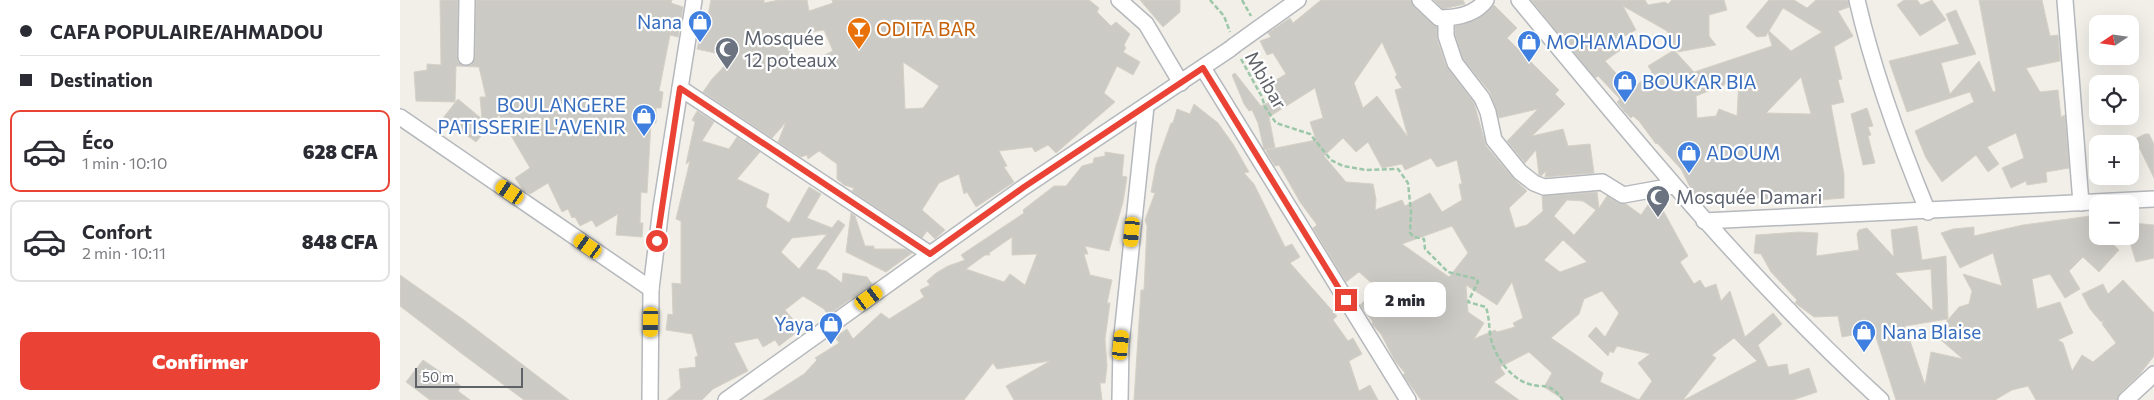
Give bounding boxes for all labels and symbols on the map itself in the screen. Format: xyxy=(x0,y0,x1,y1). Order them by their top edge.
shop icon: Nana xyxy=(687,9,713,43)
place label: Nana xyxy=(637,10,682,33)
north arrow xyxy=(2089,15,2139,65)
bar icon: ODITA BAR xyxy=(846,16,872,50)
place label: ODITA BAR xyxy=(876,17,976,40)
place label: Mosquée 12 poteaux xyxy=(744,26,837,71)
shop icon: MOHAMADOU xyxy=(1516,29,1542,63)
place label: MOHAMADOU xyxy=(1546,30,1681,53)
mosque icon: Mosquée 12 poteaux xyxy=(714,36,740,70)
street label: Mbibar xyxy=(1241,47,1292,113)
shop icon: BOUKAR BIA xyxy=(1612,69,1638,103)
place label: BOUKAR BIA xyxy=(1642,70,1757,93)
place label: BOULANGERE PATISSERIE L'AVENIR xyxy=(438,93,626,138)
shop icon: BOULANGERE PATISSERIE L'AVENIR xyxy=(631,103,657,137)
shop icon: ADOUM xyxy=(1676,140,1702,174)
place label: ADOUM xyxy=(1706,141,1780,164)
car xyxy=(493,177,526,207)
mosque icon: Mosquée Damari xyxy=(1645,184,1671,218)
place label: Mosquée Damari xyxy=(1676,185,1822,208)
car xyxy=(1123,216,1140,248)
route start xyxy=(646,230,668,252)
car xyxy=(571,231,604,261)
callout: 2 min xyxy=(1364,282,1446,318)
car xyxy=(852,283,885,313)
route end xyxy=(1335,289,1357,311)
car xyxy=(643,307,658,337)
shop icon: Yaya xyxy=(818,311,844,345)
place label: Yaya xyxy=(774,312,814,335)
shop icon: Nana Blaise xyxy=(1851,319,1877,353)
place label: Nana Blaise xyxy=(1882,320,1981,343)
car xyxy=(1111,329,1130,361)
scale bar xyxy=(415,365,522,388)

